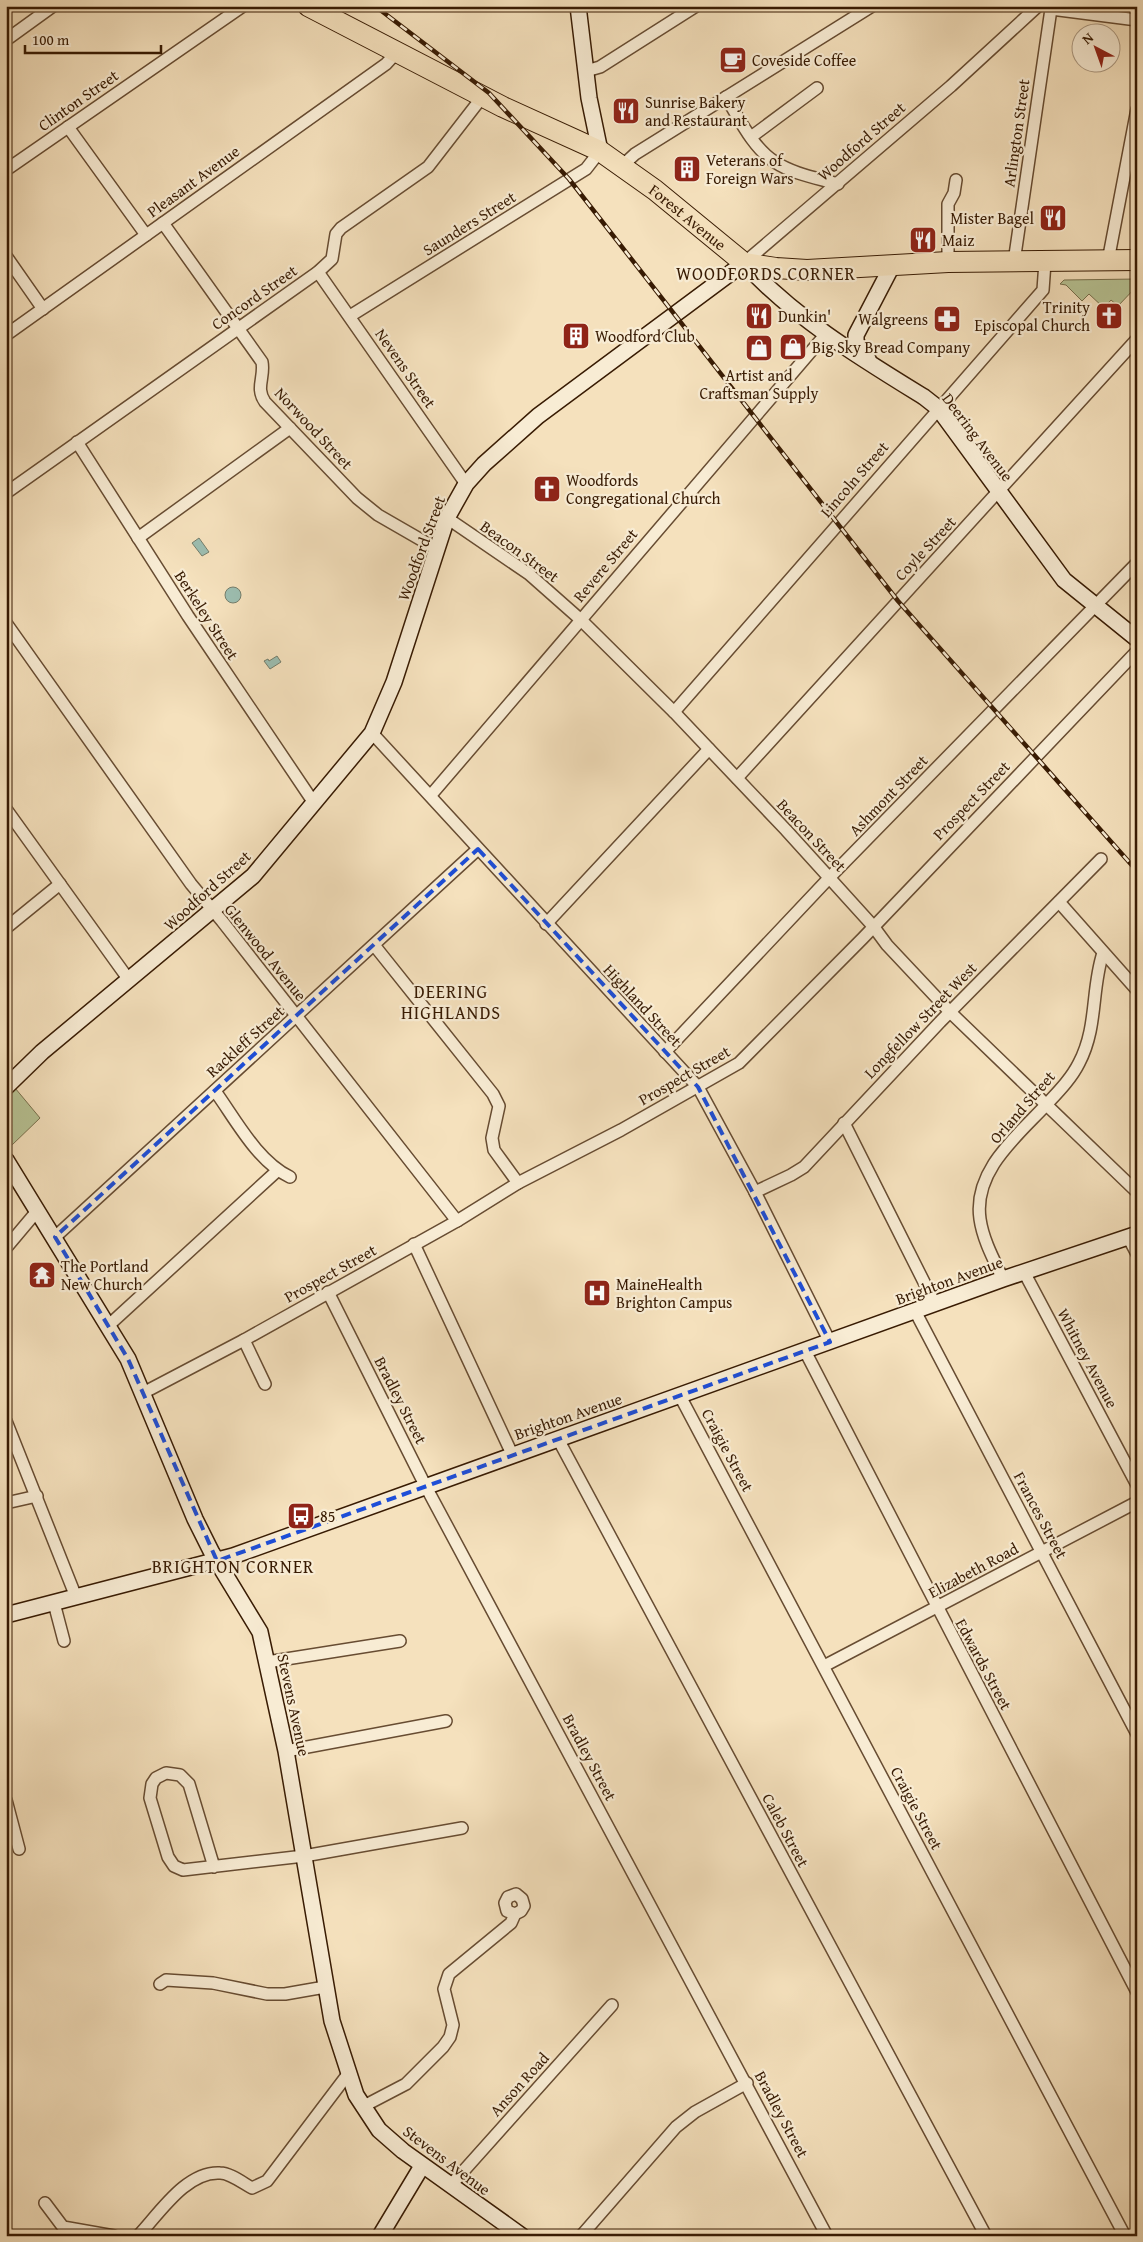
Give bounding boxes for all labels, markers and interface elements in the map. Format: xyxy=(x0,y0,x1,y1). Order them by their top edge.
scale bar xyxy=(25,22,161,54)
north arrow xyxy=(1070,22,1120,72)
text: N xyxy=(1077,27,1098,49)
text: 100 m xyxy=(32,29,70,50)
cafe icon: Coveside Coffee xyxy=(718,45,748,75)
place label: Coveside Coffee xyxy=(752,48,856,72)
street label: Clinton Street xyxy=(33,63,123,137)
street label: Arlington Street xyxy=(997,77,1036,189)
place label: Sunrise Bakery and Restaurant xyxy=(645,90,748,132)
restaurant icon: Sunrise Bakery and Restaurant xyxy=(611,96,641,126)
street label: Woodford Street xyxy=(812,96,911,186)
street label: Pleasant Avenue xyxy=(142,139,244,223)
place label: Veterans of Foreign Wars xyxy=(706,148,794,190)
building icon: Veterans of Foreign Wars xyxy=(672,154,702,184)
street label: Forest Avenue xyxy=(644,178,732,256)
street label: Saunders Street xyxy=(418,185,521,261)
restaurant icon: Mister Bagel xyxy=(1038,203,1068,233)
place label: Mister Bagel xyxy=(950,206,1035,230)
restaurant icon: Maiz xyxy=(908,225,938,255)
place label: Maiz xyxy=(942,228,974,252)
street label: Concord Street xyxy=(206,258,302,336)
district label: WOODFORDS CORNER xyxy=(676,260,856,287)
place label: Trinity Episcopal Church xyxy=(974,295,1090,337)
restaurant icon: Dunkin' xyxy=(744,301,774,331)
church icon: Trinity Episcopal Church xyxy=(1094,301,1124,331)
place label: Dunkin' xyxy=(778,304,831,328)
pharmacy icon: Walgreens xyxy=(932,304,962,334)
place label: Walgreens xyxy=(858,307,928,331)
building icon: Woodford Club xyxy=(561,321,591,351)
street label: Nevens Street xyxy=(370,323,443,413)
place label: Woodford Club xyxy=(595,324,695,348)
shop icon: Big Sky Bread Company xyxy=(778,332,808,362)
shop icon: Artist and Craftsman Supply xyxy=(744,333,774,363)
place label: Big Sky Bread Company xyxy=(812,335,970,359)
place label: Artist and Craftsman Supply xyxy=(699,363,819,405)
street label: Norwood Street xyxy=(269,381,359,475)
street label: Deering Avenue xyxy=(937,388,1019,486)
street label: Lincoln Street xyxy=(814,435,894,522)
place label: Woodfords Congregational Church xyxy=(566,468,721,510)
church icon: Woodfords Congregational Church xyxy=(532,474,562,504)
street label: Woodford Street xyxy=(391,492,451,604)
street label: Coyle Street xyxy=(889,510,962,586)
street label: Beacon Street xyxy=(476,514,565,588)
street label: Revere Street xyxy=(567,523,643,607)
street label: Berkeley Street xyxy=(169,566,245,665)
street label: Ashmont Street xyxy=(843,749,933,841)
street label: Prospect Street xyxy=(927,755,1015,845)
street label: Beacon Street xyxy=(772,793,853,877)
street label: Woodford Street xyxy=(158,844,256,936)
street label: Glenwood Avenue xyxy=(219,898,313,1006)
street label: Longfellow Street West xyxy=(858,956,982,1084)
street label: Highland Street xyxy=(598,958,688,1052)
district label: DEERING HIGHLANDS xyxy=(401,978,501,1026)
street label: Rackleff Street xyxy=(201,999,290,1083)
street label: Prospect Street xyxy=(634,1039,735,1111)
street label: Orland Street xyxy=(983,1065,1061,1149)
street label: Prospect Street xyxy=(279,1238,381,1308)
street label: Brighton Avenue xyxy=(892,1249,1006,1311)
place label: The Portland New Church xyxy=(61,1254,149,1296)
temple icon: The Portland New Church xyxy=(27,1260,57,1290)
place label: MaineHealth Brighton Campus xyxy=(616,1272,732,1314)
hospital icon: MaineHealth Brighton Campus xyxy=(582,1278,612,1308)
street label: Whitney Avenue xyxy=(1052,1304,1124,1412)
street label: Bradley Street xyxy=(369,1352,434,1448)
street label: Brighton Avenue xyxy=(511,1386,625,1446)
street label: Craigie Street xyxy=(696,1404,760,1496)
street label: Frances Street xyxy=(1008,1467,1074,1563)
bus stop icon: 85 xyxy=(286,1501,316,1531)
place label: 85 xyxy=(320,1504,335,1528)
street label: Elizabeth Road xyxy=(924,1536,1023,1604)
district label: BRIGHTON CORNER xyxy=(152,1553,314,1580)
street label: Edwards Street xyxy=(950,1614,1018,1714)
street label: Stevens Avenue xyxy=(271,1652,317,1758)
street label: Bradley Street xyxy=(557,1709,623,1805)
street label: Craigie Street xyxy=(885,1762,949,1854)
street label: Caleb Street xyxy=(756,1789,816,1871)
street label: Anson Road xyxy=(484,2046,555,2121)
street label: Bradley Street xyxy=(749,2066,815,2162)
street label: Stevens Avenue xyxy=(398,2119,496,2201)

